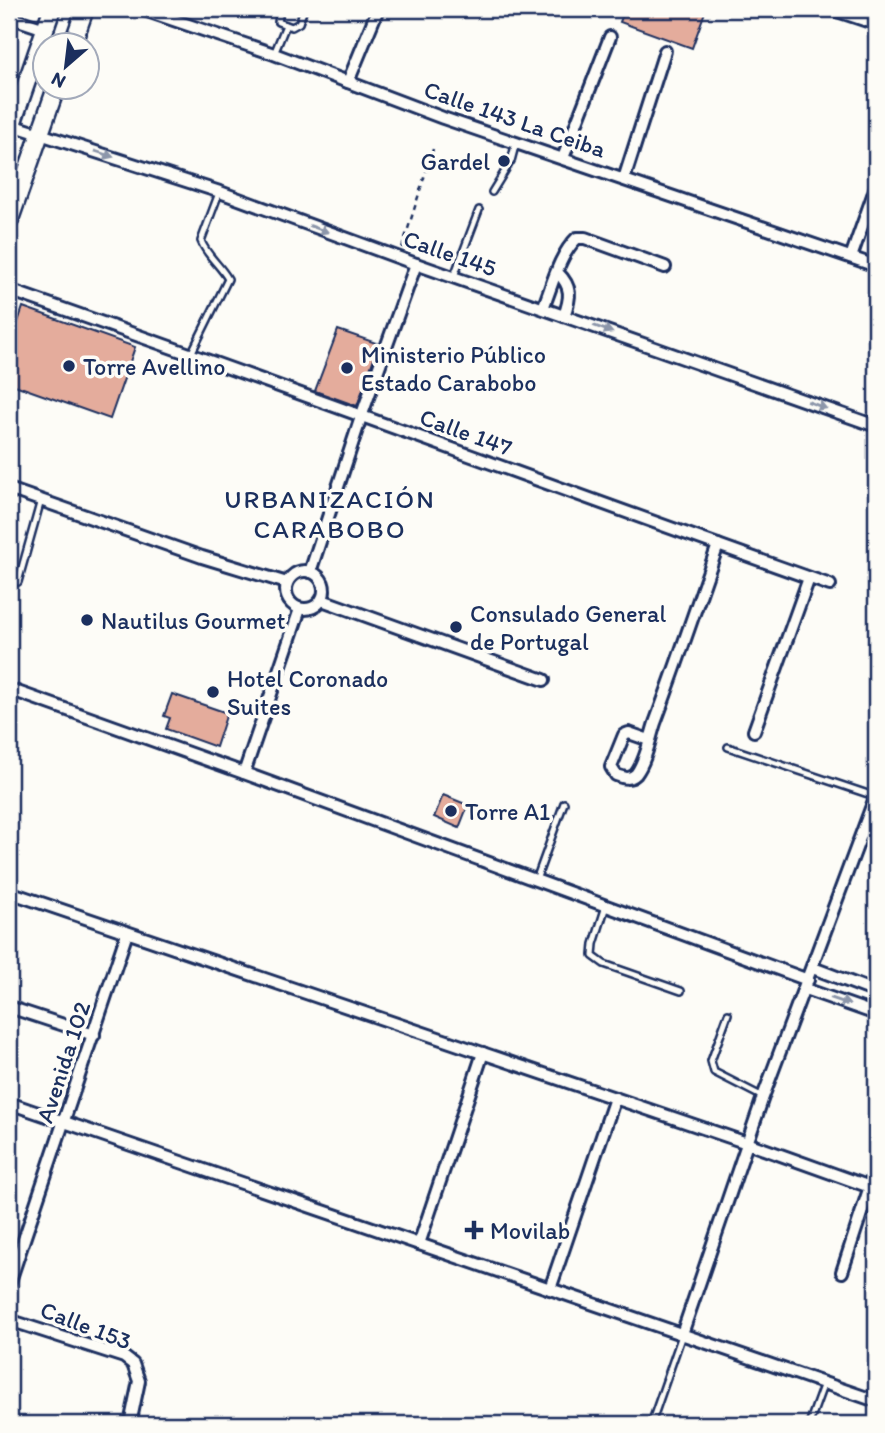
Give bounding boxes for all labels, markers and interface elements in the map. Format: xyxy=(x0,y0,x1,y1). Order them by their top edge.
north arrow xyxy=(32,32,102,102)
text: N xyxy=(47,67,69,94)
street label: Calle 143 La Ceiba xyxy=(420,74,610,164)
place label: Gardel xyxy=(420,147,490,176)
one-way arrow xyxy=(94,149,115,160)
marker: Gardel xyxy=(496,153,512,169)
one-way arrow xyxy=(309,223,330,234)
street label: Calle 145 xyxy=(400,224,500,282)
one-way arrow xyxy=(592,324,613,335)
place label: Ministerio Público Estado Carabobo xyxy=(361,340,546,397)
place label: Torre Avellino xyxy=(83,352,225,381)
marker: Torre Avellino xyxy=(61,358,77,374)
marker: Ministerio Público Estado Carabobo xyxy=(339,360,355,376)
one-way arrow xyxy=(807,400,828,411)
street label: Calle 147 xyxy=(416,402,516,462)
district label: URBANIZACIÓN CARABOBO xyxy=(224,483,436,545)
place label: Consulado General de Portugal xyxy=(470,599,667,656)
place label: Nautilus Gourmet xyxy=(101,606,286,635)
marker: Nautilus Gourmet xyxy=(79,612,95,628)
marker: Consulado General de Portugal xyxy=(448,619,464,635)
place label: Hotel Coronado Suites xyxy=(227,664,388,721)
marker: Hotel Coronado Suites xyxy=(205,684,221,700)
place label: Torre A1 xyxy=(465,797,550,826)
marker: Torre A1 xyxy=(443,803,459,819)
street label: Avenida 102 xyxy=(30,997,96,1126)
one-way arrow xyxy=(830,997,851,1007)
place label: Movilab xyxy=(490,1216,570,1245)
marker: Movilab xyxy=(464,1220,484,1240)
street label: Calle 153 xyxy=(36,1294,136,1356)

